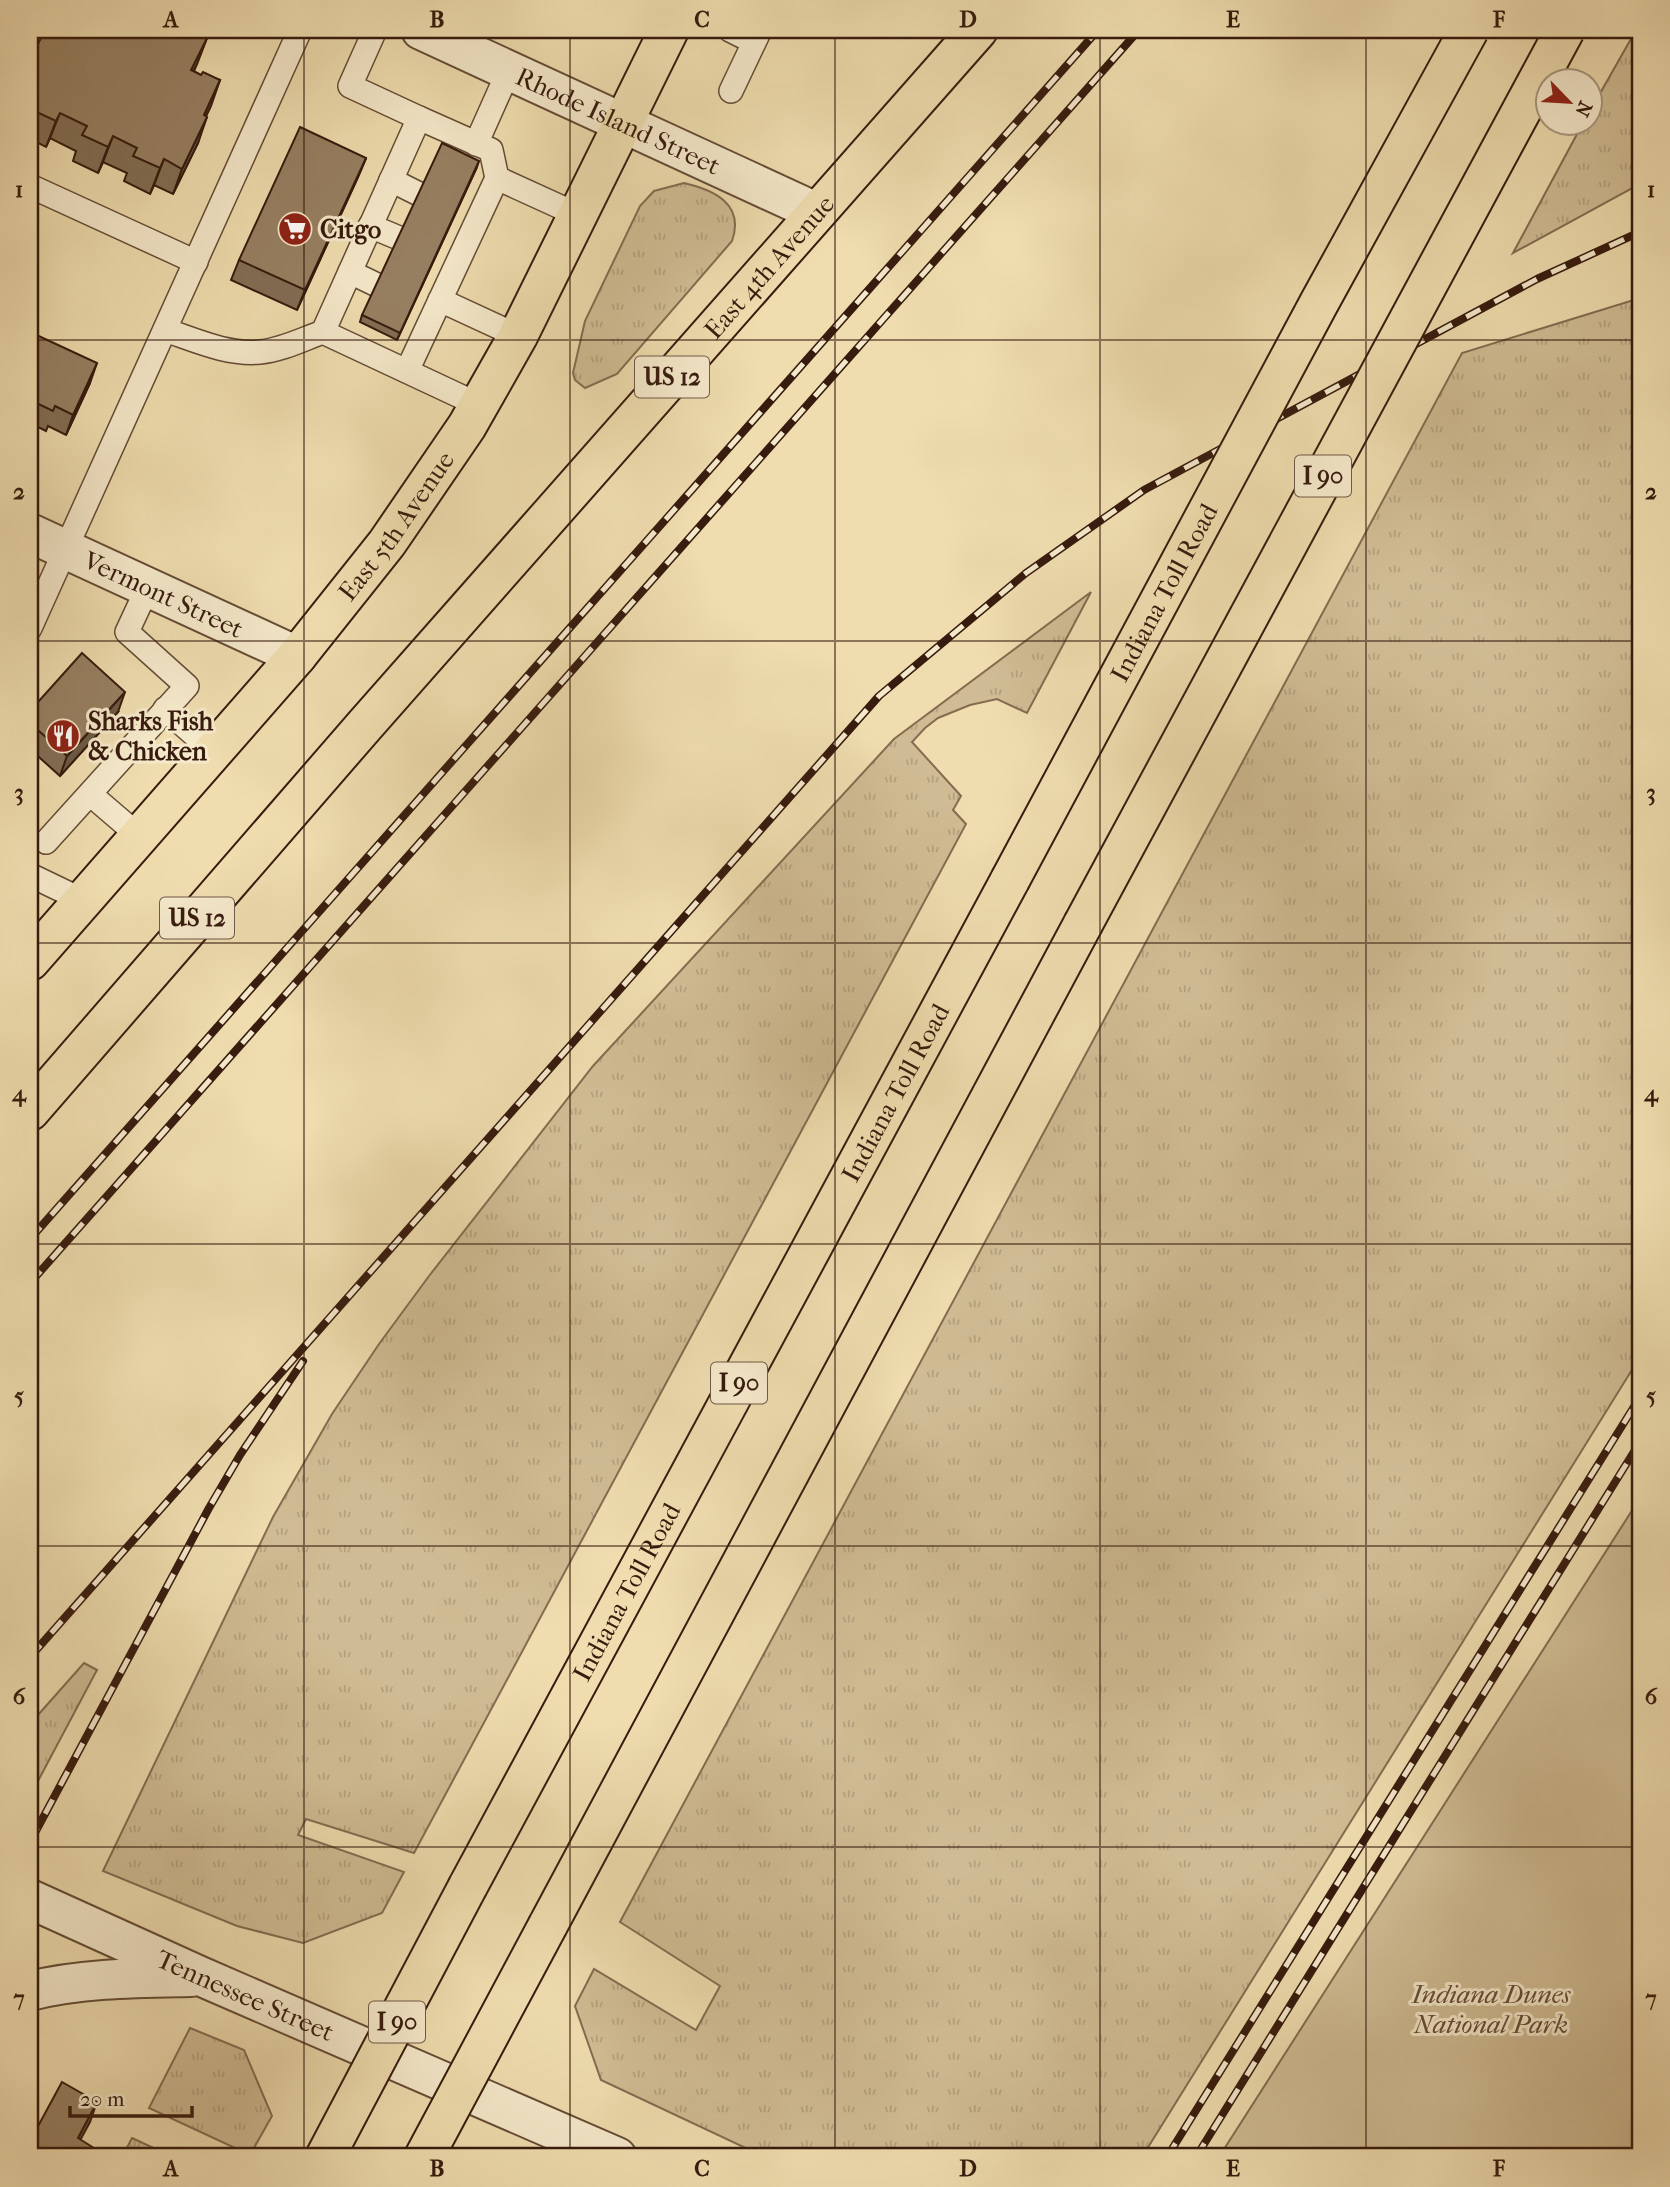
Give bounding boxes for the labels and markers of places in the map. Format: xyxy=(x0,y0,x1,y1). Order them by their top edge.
supermarket icon: Citgo xyxy=(276,210,314,248)
place label: Citgo xyxy=(320,214,381,245)
place label: Sharks Fish & Chicken xyxy=(88,706,213,767)
restaurant icon: Sharks Fish & Chicken xyxy=(44,717,82,755)

